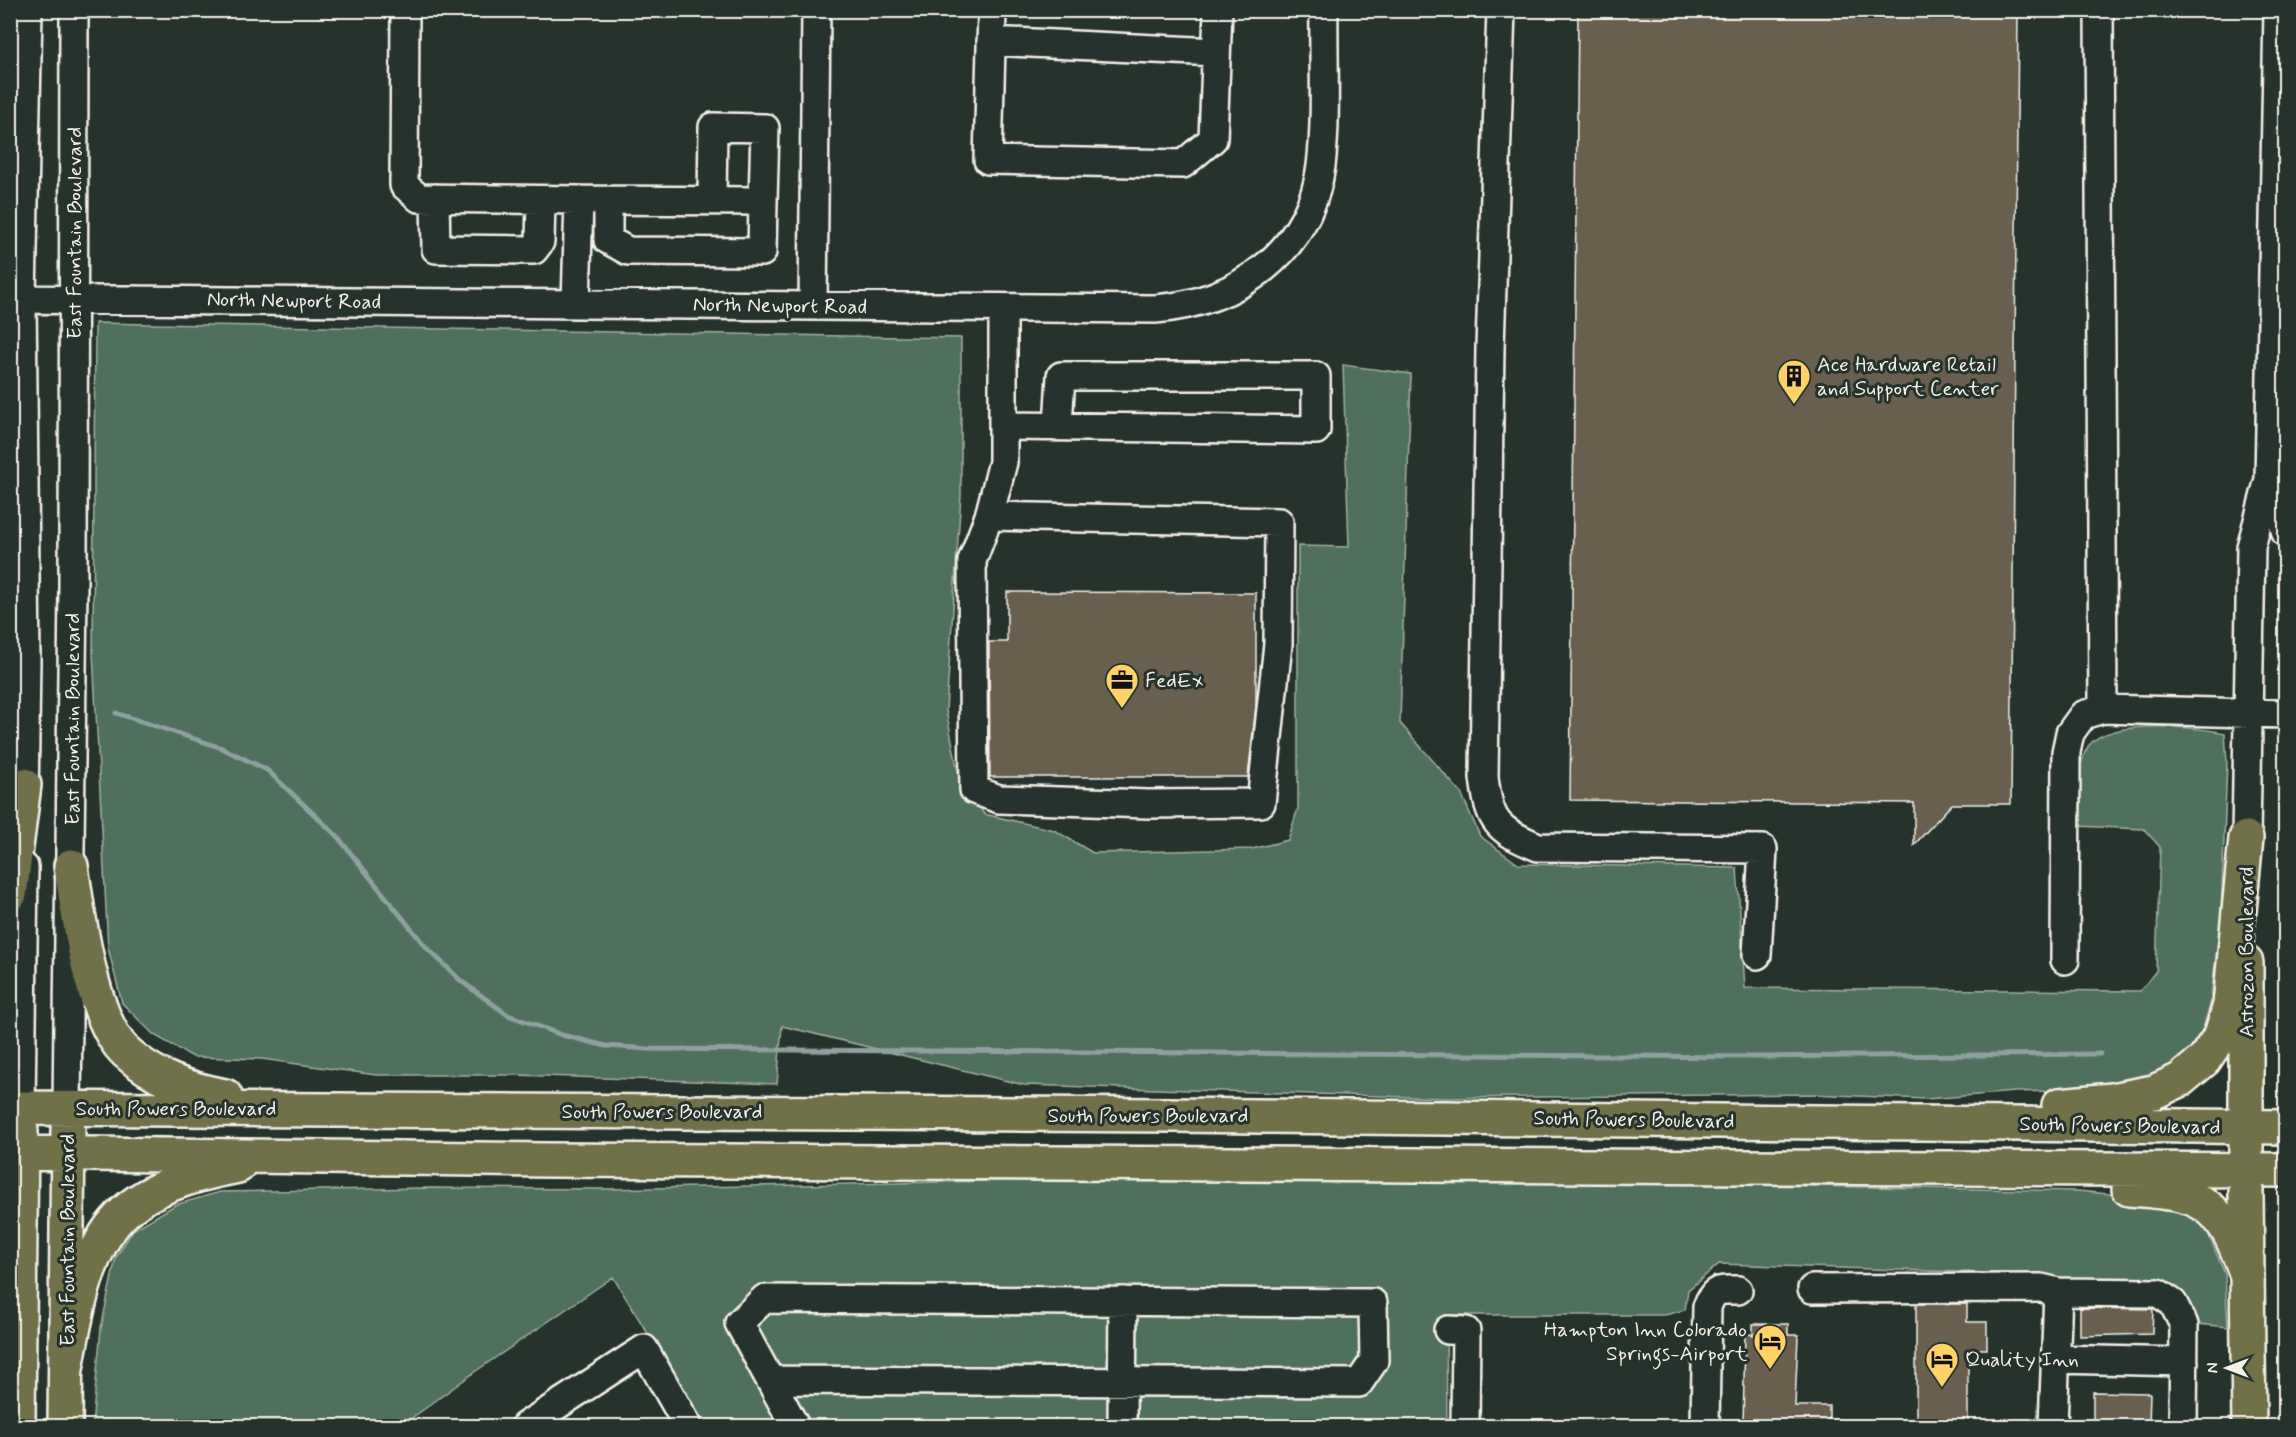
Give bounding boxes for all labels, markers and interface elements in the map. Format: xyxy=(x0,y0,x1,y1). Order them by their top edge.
street label: East Fountain Boulevard xyxy=(61,127,89,339)
street label: North Newport Road xyxy=(207,285,381,317)
street label: North Newport Road xyxy=(693,290,867,322)
place label: Ace Hardware Retail and Support Center xyxy=(1817,351,1999,403)
building icon: Ace Hardware Retail and Support Center xyxy=(1776,358,1812,405)
street label: East Fountain Boulevard xyxy=(59,613,87,825)
office icon: FedEx xyxy=(1104,662,1140,709)
place label: FedEx xyxy=(1145,667,1204,695)
street label: Astrozon Boulevard xyxy=(2233,867,2261,1037)
street label: South Powers Boulevard xyxy=(75,1095,277,1123)
street label: South Powers Boulevard xyxy=(561,1098,763,1126)
street label: South Powers Boulevard xyxy=(1047,1102,1249,1130)
street label: South Powers Boulevard xyxy=(1533,1104,1735,1136)
street label: South Powers Boulevard xyxy=(2019,1110,2221,1142)
street label: East Fountain Boulevard xyxy=(54,1134,82,1346)
place label: Hampton Inn Colorado Springs-Airport xyxy=(1544,1316,1748,1370)
hotel icon: Hampton Inn Colorado Springs-Airport xyxy=(1752,1323,1788,1370)
north arrow xyxy=(2197,1338,2257,1398)
hotel icon: Quality Inn xyxy=(1924,1341,1960,1388)
place label: Quality Inn xyxy=(1965,1346,2079,1374)
text: N xyxy=(2203,1363,2224,1373)

